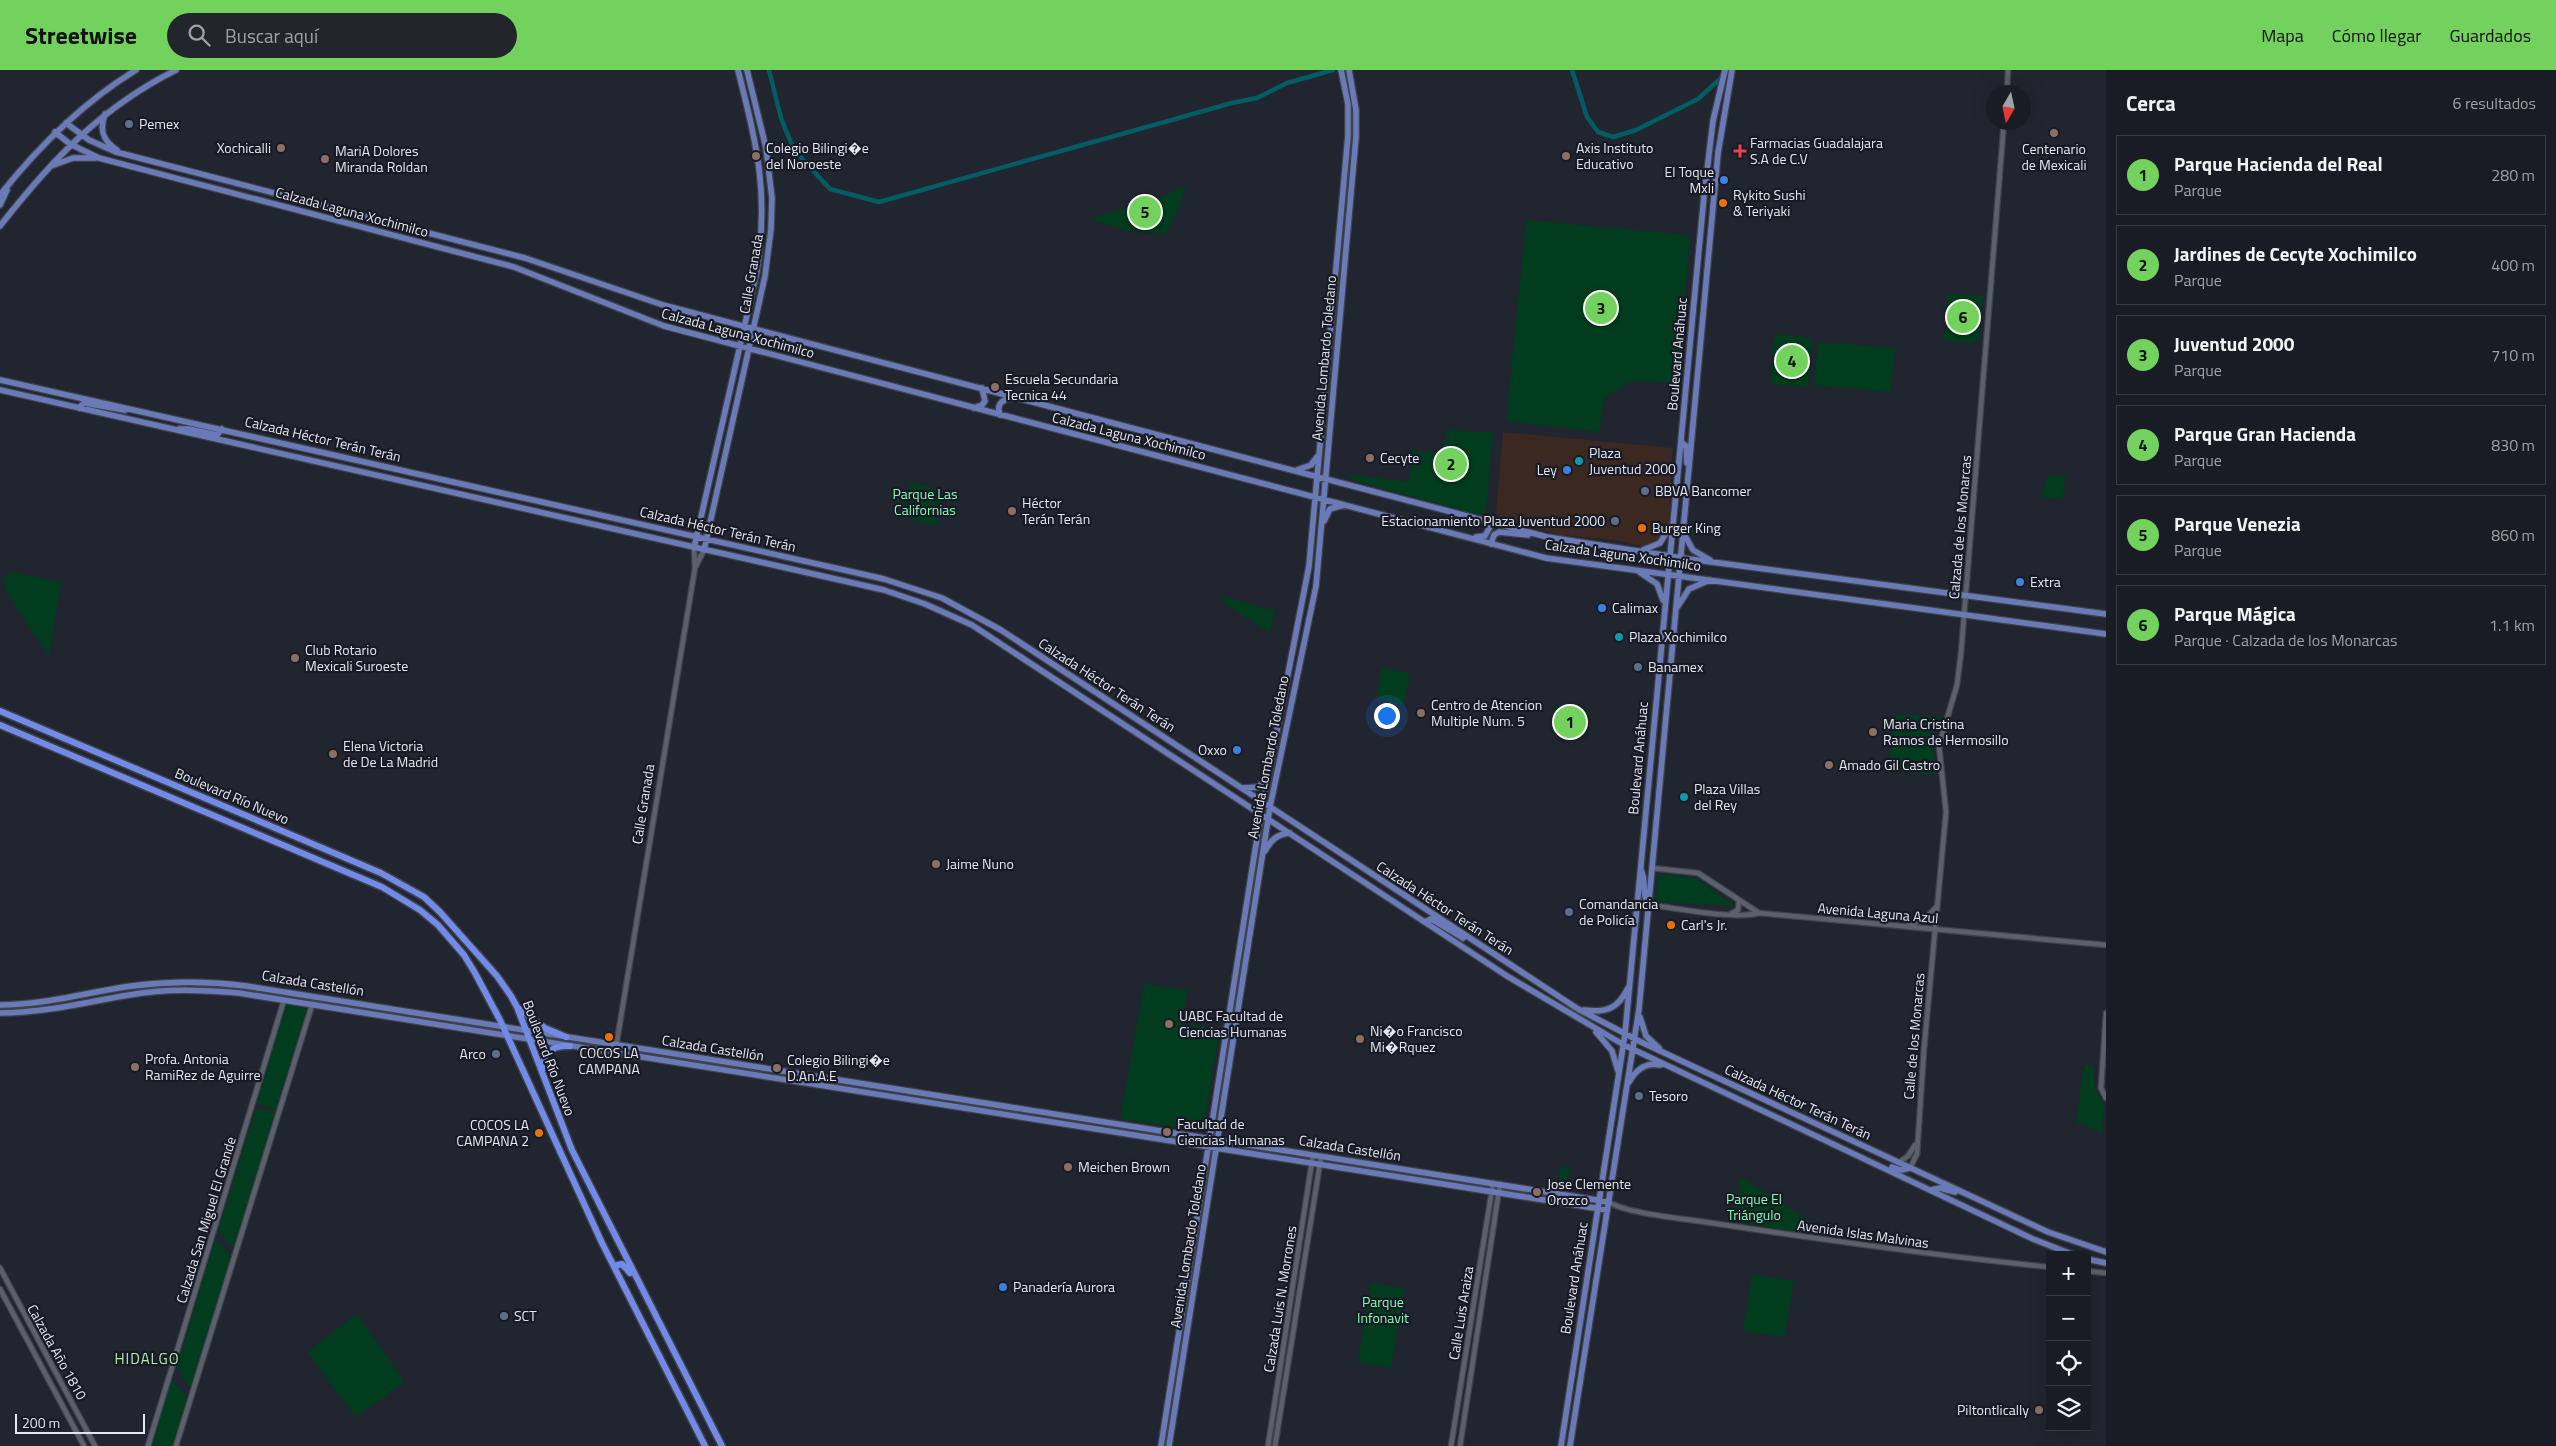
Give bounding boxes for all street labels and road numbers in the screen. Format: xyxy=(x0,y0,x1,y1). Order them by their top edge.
street label: Calzada Laguna Xochimilco xyxy=(273,181,431,242)
street label: Calle Granada xyxy=(733,232,768,315)
street label: Avenida Lombardo Toledano xyxy=(1306,275,1341,441)
street label: Boulevard Anáhuac xyxy=(1661,297,1692,411)
street label: Calzada Laguna Xochimilco xyxy=(659,302,817,363)
street label: Calzada Laguna Xochimilco xyxy=(1050,406,1208,465)
street label: Calzada Héctor Terán Terán xyxy=(243,410,403,467)
street label: Calzada de los Monarcas xyxy=(1943,454,1976,600)
street label: Calzada Héctor Terán Terán xyxy=(638,500,798,557)
street label: Calzada Laguna Xochimilco xyxy=(1544,533,1703,576)
street label: Calzada Héctor Terán Terán xyxy=(1035,632,1180,737)
street label: Avenida Lombardo Toledano xyxy=(1241,674,1294,840)
street label: Boulevard Anáhuac xyxy=(1622,701,1653,815)
street label: Boulevard Río Nuevo xyxy=(172,762,293,829)
street label: Calle Granada xyxy=(626,762,659,845)
street label: Calzada Héctor Terán Terán xyxy=(1373,855,1518,960)
street label: Avenida Laguna Azul xyxy=(1817,897,1939,928)
street label: Calzada Castellón xyxy=(260,964,366,1001)
street label: Calle de los Monarcas xyxy=(1898,972,1929,1100)
street label: Boulevard Río Nuevo xyxy=(518,997,581,1119)
street label: Calzada Castellón xyxy=(660,1029,766,1066)
street label: Calzada Héctor Terán Terán xyxy=(1721,1058,1875,1145)
street label: Calzada Castellón xyxy=(1297,1129,1403,1166)
street label: Calzada San Miguel El Grande xyxy=(170,1134,241,1306)
street label: Avenida Lombardo Toledano xyxy=(1164,1162,1211,1329)
street label: Avenida Islas Malvinas xyxy=(1796,1214,1930,1253)
street label: Boulevard Anáhuac xyxy=(1554,1220,1593,1336)
street label: Calzada Luis N. Morrones xyxy=(1258,1224,1301,1374)
street label: Calle Luis Araiza xyxy=(1443,1265,1478,1361)
street label: Calzada Año 1810 xyxy=(22,1300,92,1404)

